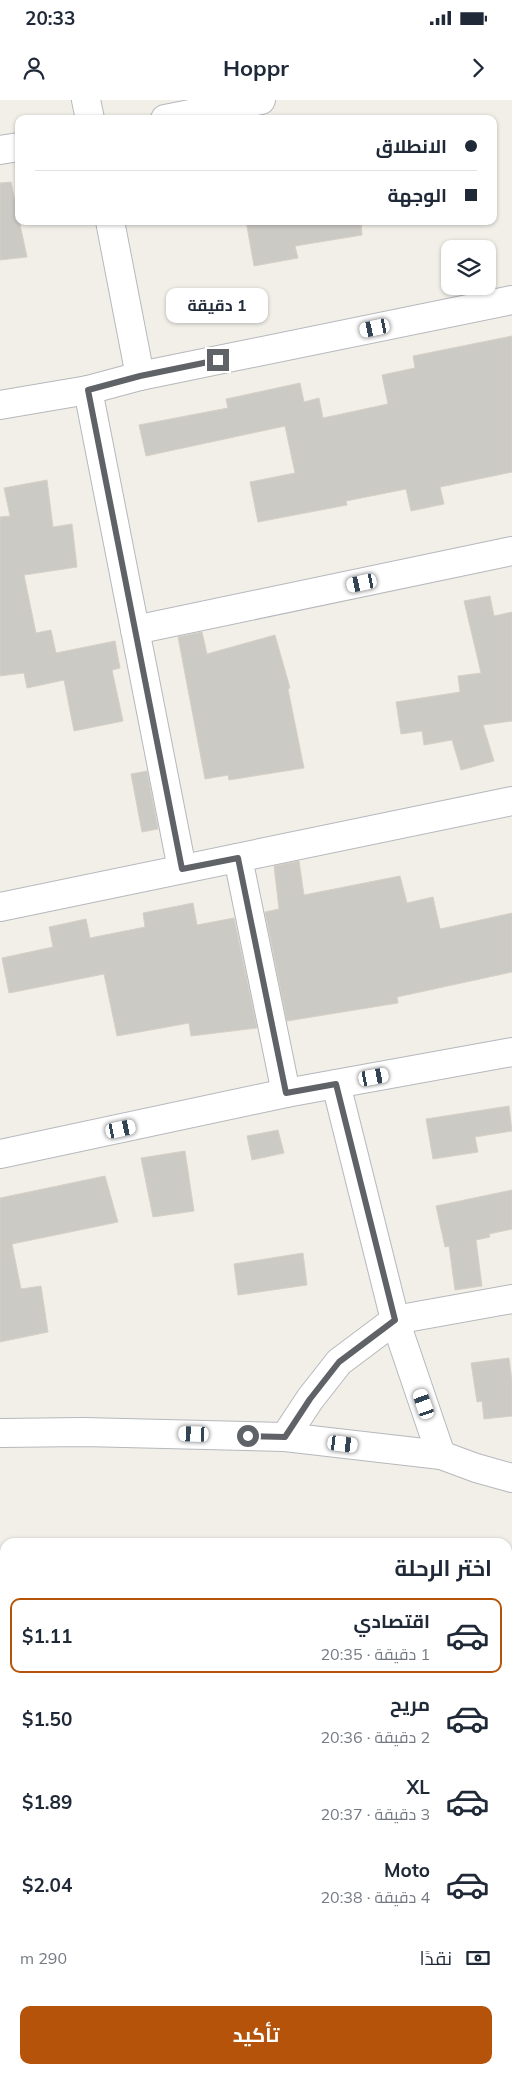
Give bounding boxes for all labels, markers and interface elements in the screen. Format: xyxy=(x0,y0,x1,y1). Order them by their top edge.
text: 20:33 xyxy=(25,6,75,30)
icon: person xyxy=(20,54,48,82)
text: Hoppr xyxy=(223,54,289,82)
icon: forward xyxy=(464,54,492,82)
text: الانطلاق xyxy=(376,134,447,158)
text: الوجهة xyxy=(387,183,447,207)
map controls xyxy=(441,240,496,295)
button: layers xyxy=(441,240,496,295)
callout: 1 دقيقة xyxy=(167,288,269,322)
text: 1 دقيقة xyxy=(187,295,247,315)
car xyxy=(358,318,391,338)
route end xyxy=(207,349,229,371)
car xyxy=(345,573,378,593)
car xyxy=(357,1067,390,1087)
car xyxy=(104,1119,137,1139)
car xyxy=(412,1387,435,1421)
route start xyxy=(237,1425,259,1447)
car xyxy=(178,1426,209,1442)
car xyxy=(327,1435,358,1453)
text: اختر الرحلة xyxy=(395,1554,492,1582)
text: اقتصادي xyxy=(354,1609,430,1633)
icon: car xyxy=(445,1613,490,1658)
text: $1.11 xyxy=(22,1624,72,1648)
text: 1 دقيقة · 20:35 xyxy=(320,1644,430,1664)
text: مريح xyxy=(390,1692,430,1716)
icon: car xyxy=(445,1696,490,1741)
text: $1.50 xyxy=(22,1707,72,1731)
text: 2 دقيقة · 20:36 xyxy=(320,1727,430,1747)
text: XL xyxy=(407,1775,430,1799)
icon: car xyxy=(445,1779,490,1824)
text: $1.89 xyxy=(22,1790,72,1814)
text: 3 دقيقة · 20:37 xyxy=(320,1804,430,1824)
text: Moto xyxy=(384,1858,430,1882)
icon: car xyxy=(445,1862,490,1907)
text: $2.04 xyxy=(22,1873,72,1897)
text: 4 دقيقة · 20:38 xyxy=(320,1887,430,1907)
icon: cash xyxy=(464,1944,492,1972)
text: نقدًا xyxy=(420,1946,452,1970)
text: 290 m xyxy=(20,1948,67,1968)
button: تأكيد xyxy=(20,2006,492,2064)

